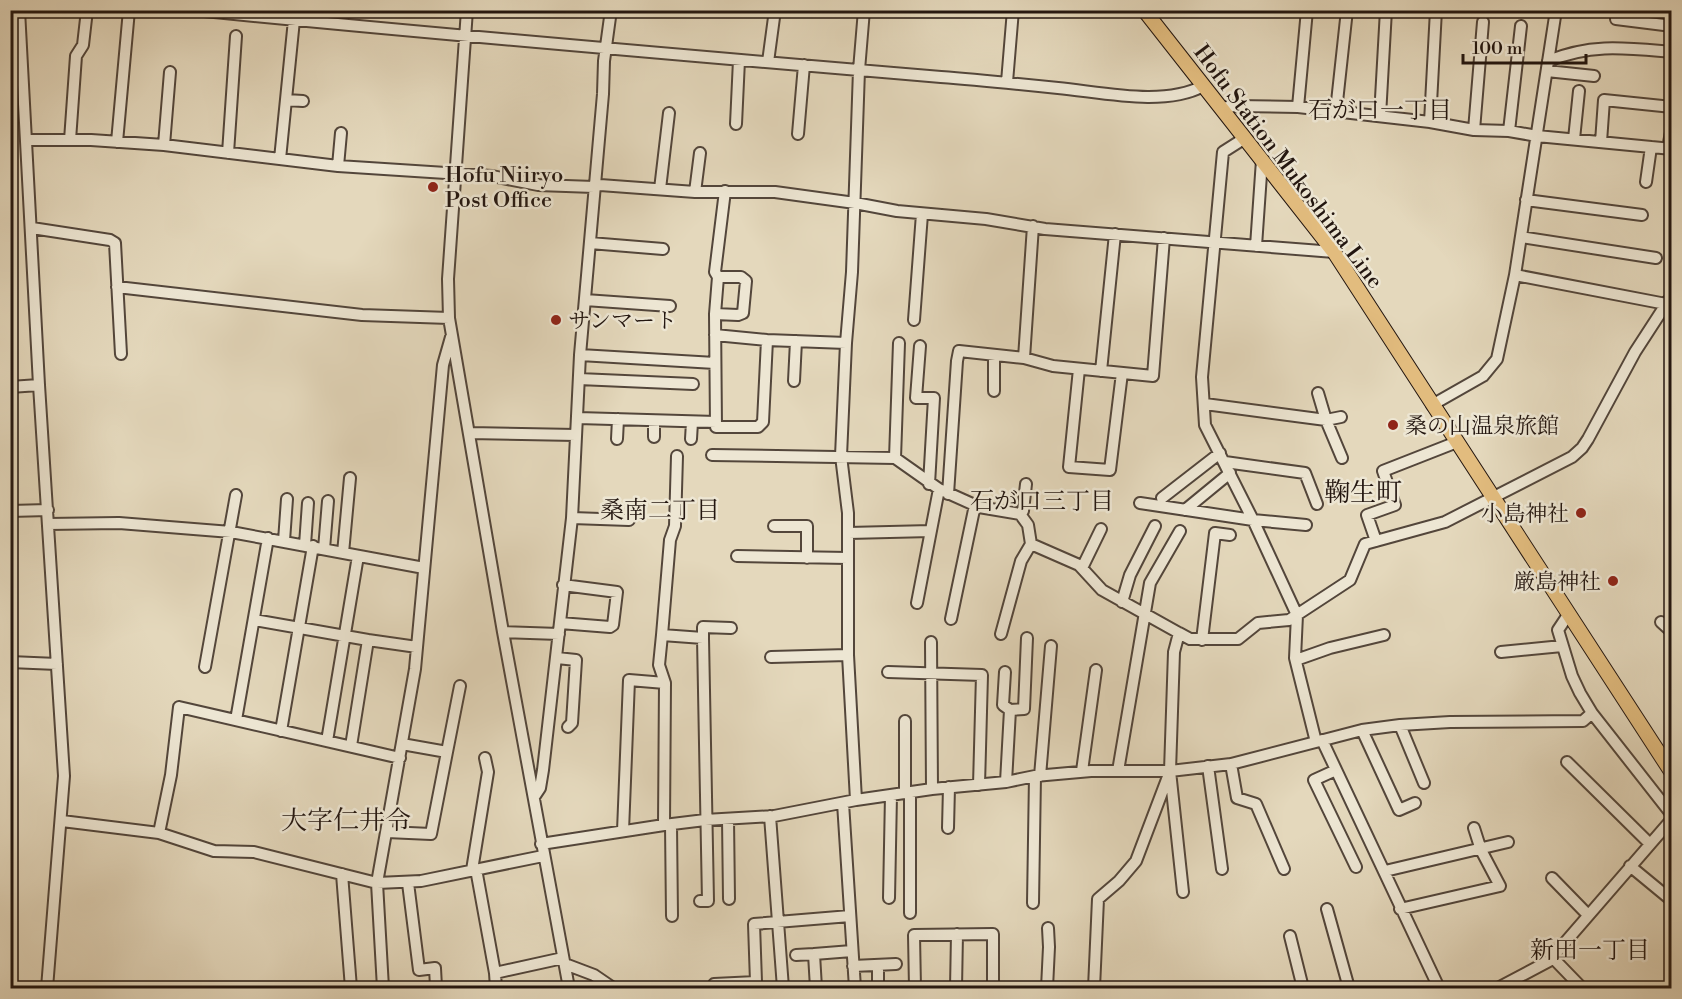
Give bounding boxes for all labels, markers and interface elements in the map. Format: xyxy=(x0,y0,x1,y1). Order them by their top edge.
scale bar xyxy=(1463,27,1586,65)
text: 100 m xyxy=(1472,37,1523,60)
street label: Hofu Station Mukoshima Line xyxy=(1187,40,1388,294)
district label: 石が口一丁目 xyxy=(1308,96,1452,126)
place label: Hofu Niiryo Post Office xyxy=(445,162,563,214)
marker: Hofu Niiryo Post Office xyxy=(426,180,440,194)
place label: サンマート xyxy=(568,308,677,335)
marker: サンマート xyxy=(549,313,563,327)
place label: 桑の山温泉旅館 xyxy=(1405,413,1559,440)
marker: 桑の山温泉旅館 xyxy=(1386,418,1400,432)
district label: 鞠生町 xyxy=(1324,477,1402,509)
district label: 石が口三丁目 xyxy=(970,487,1114,517)
district label: 桑南二丁目 xyxy=(600,496,720,526)
place label: 小島神社 xyxy=(1481,501,1569,528)
marker: 小島神社 xyxy=(1574,506,1588,520)
place label: 厳島神社 xyxy=(1513,569,1601,596)
marker: 厳島神社 xyxy=(1606,574,1620,588)
district label: 大字仁井令 xyxy=(281,805,411,837)
district label: 新田一丁目 xyxy=(1530,936,1650,966)

